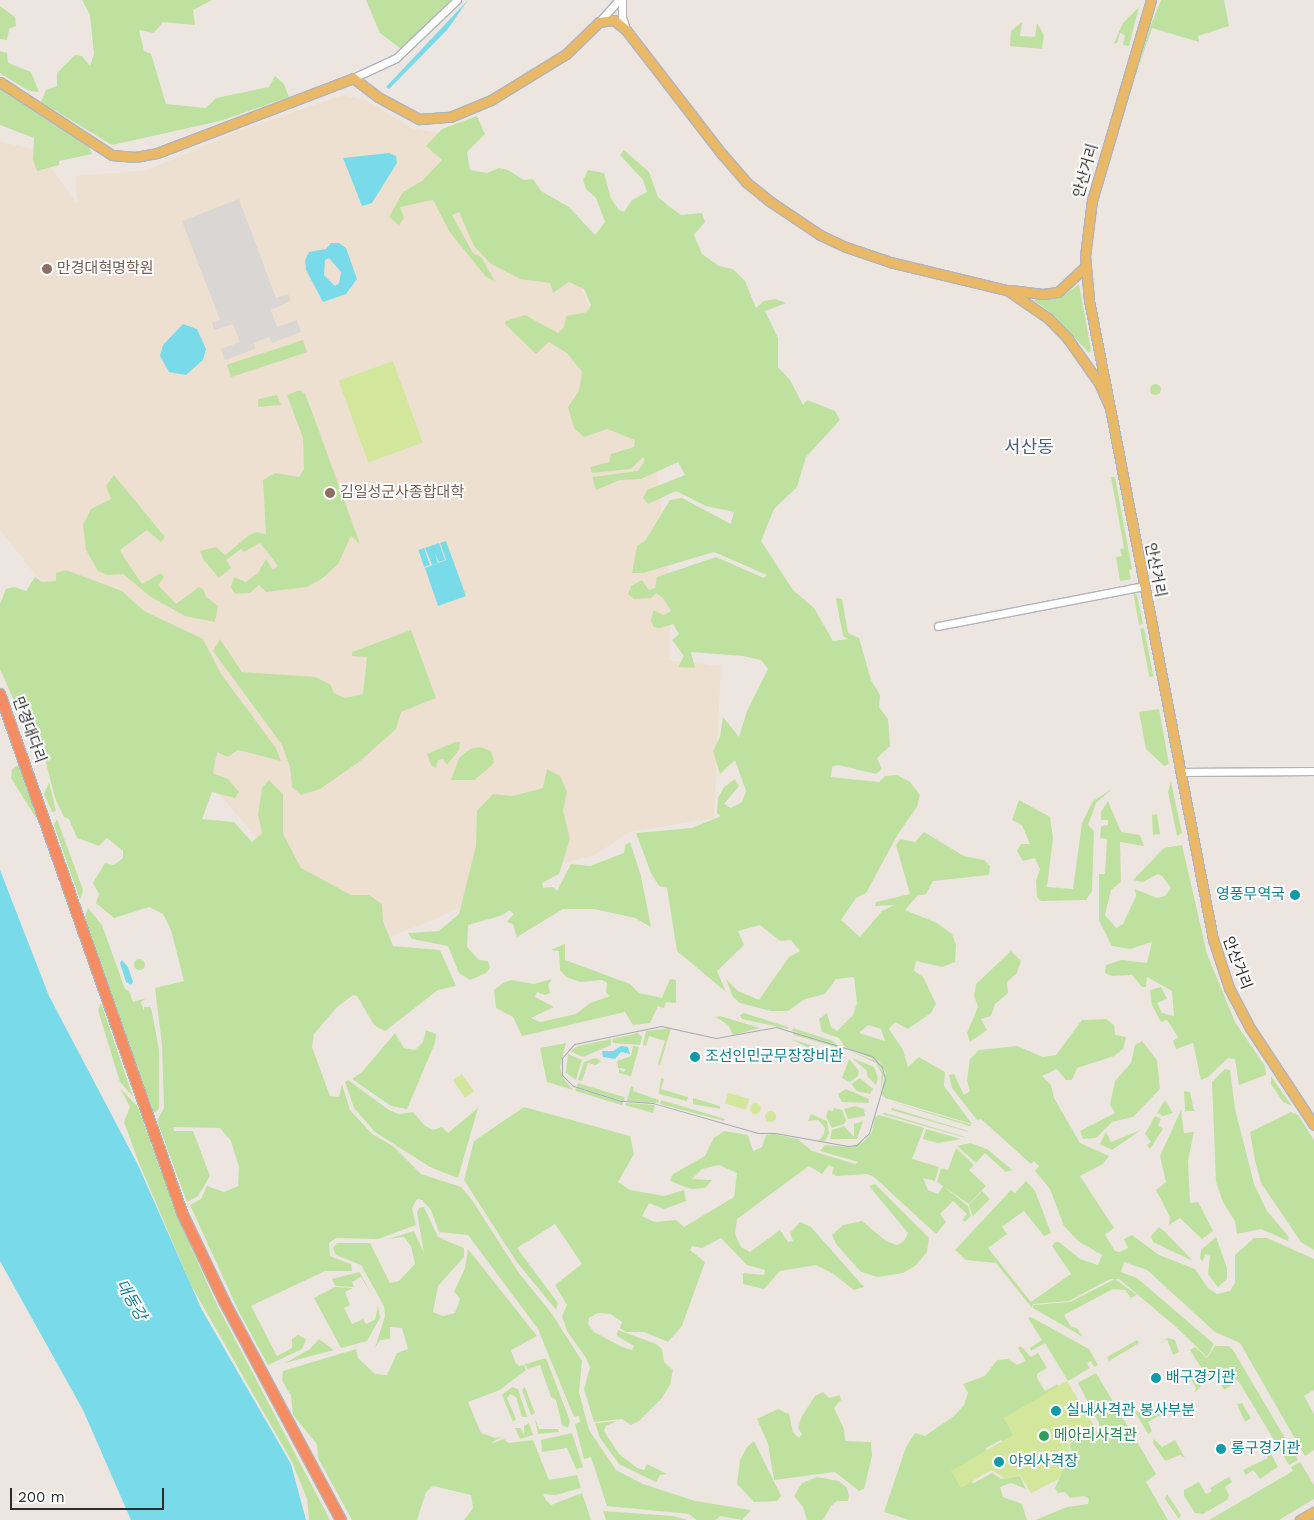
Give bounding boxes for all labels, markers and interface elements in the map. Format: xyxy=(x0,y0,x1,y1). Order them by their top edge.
street label: 안산거리 xyxy=(1070,142,1102,200)
place label: 만경대혁명학원 xyxy=(57,260,154,278)
marker: 만경대혁명학원 xyxy=(41,263,53,275)
district label: 서산동 xyxy=(1004,436,1054,458)
place label: 김일성군사종합대학 xyxy=(340,484,464,502)
marker: 김일성군사종합대학 xyxy=(324,487,336,499)
street label: 안산거리 xyxy=(1141,541,1169,599)
street label: 만경대다리 xyxy=(9,695,49,765)
place label: 영풍무역국 xyxy=(1216,886,1285,904)
marker: 영풍무역국 xyxy=(1289,889,1301,901)
street label: 안산거리 xyxy=(1219,934,1255,992)
place label: 조선인민군무장장비관 xyxy=(705,1048,843,1066)
marker: 조선인민군무장장비관 xyxy=(689,1051,701,1063)
water label: 대동강 xyxy=(112,1276,150,1324)
place label: 배구경기관 xyxy=(1166,1369,1235,1387)
marker: 배구경기관 xyxy=(1150,1372,1162,1384)
place label: 실내사격관 봉사부분 xyxy=(1066,1402,1195,1420)
marker: 실내사격관 봉사부분 xyxy=(1050,1405,1062,1417)
place label: 메아리사격관 xyxy=(1054,1427,1137,1445)
marker: 메아리사격관 xyxy=(1038,1430,1050,1442)
place label: 롱구경기관 xyxy=(1231,1440,1300,1458)
marker: 롱구경기관 xyxy=(1215,1443,1227,1455)
place label: 야외사격장 xyxy=(1009,1453,1078,1471)
marker: 야외사격장 xyxy=(993,1456,1005,1468)
scale bar xyxy=(12,1478,166,1510)
text: 200 m xyxy=(18,1488,65,1506)

